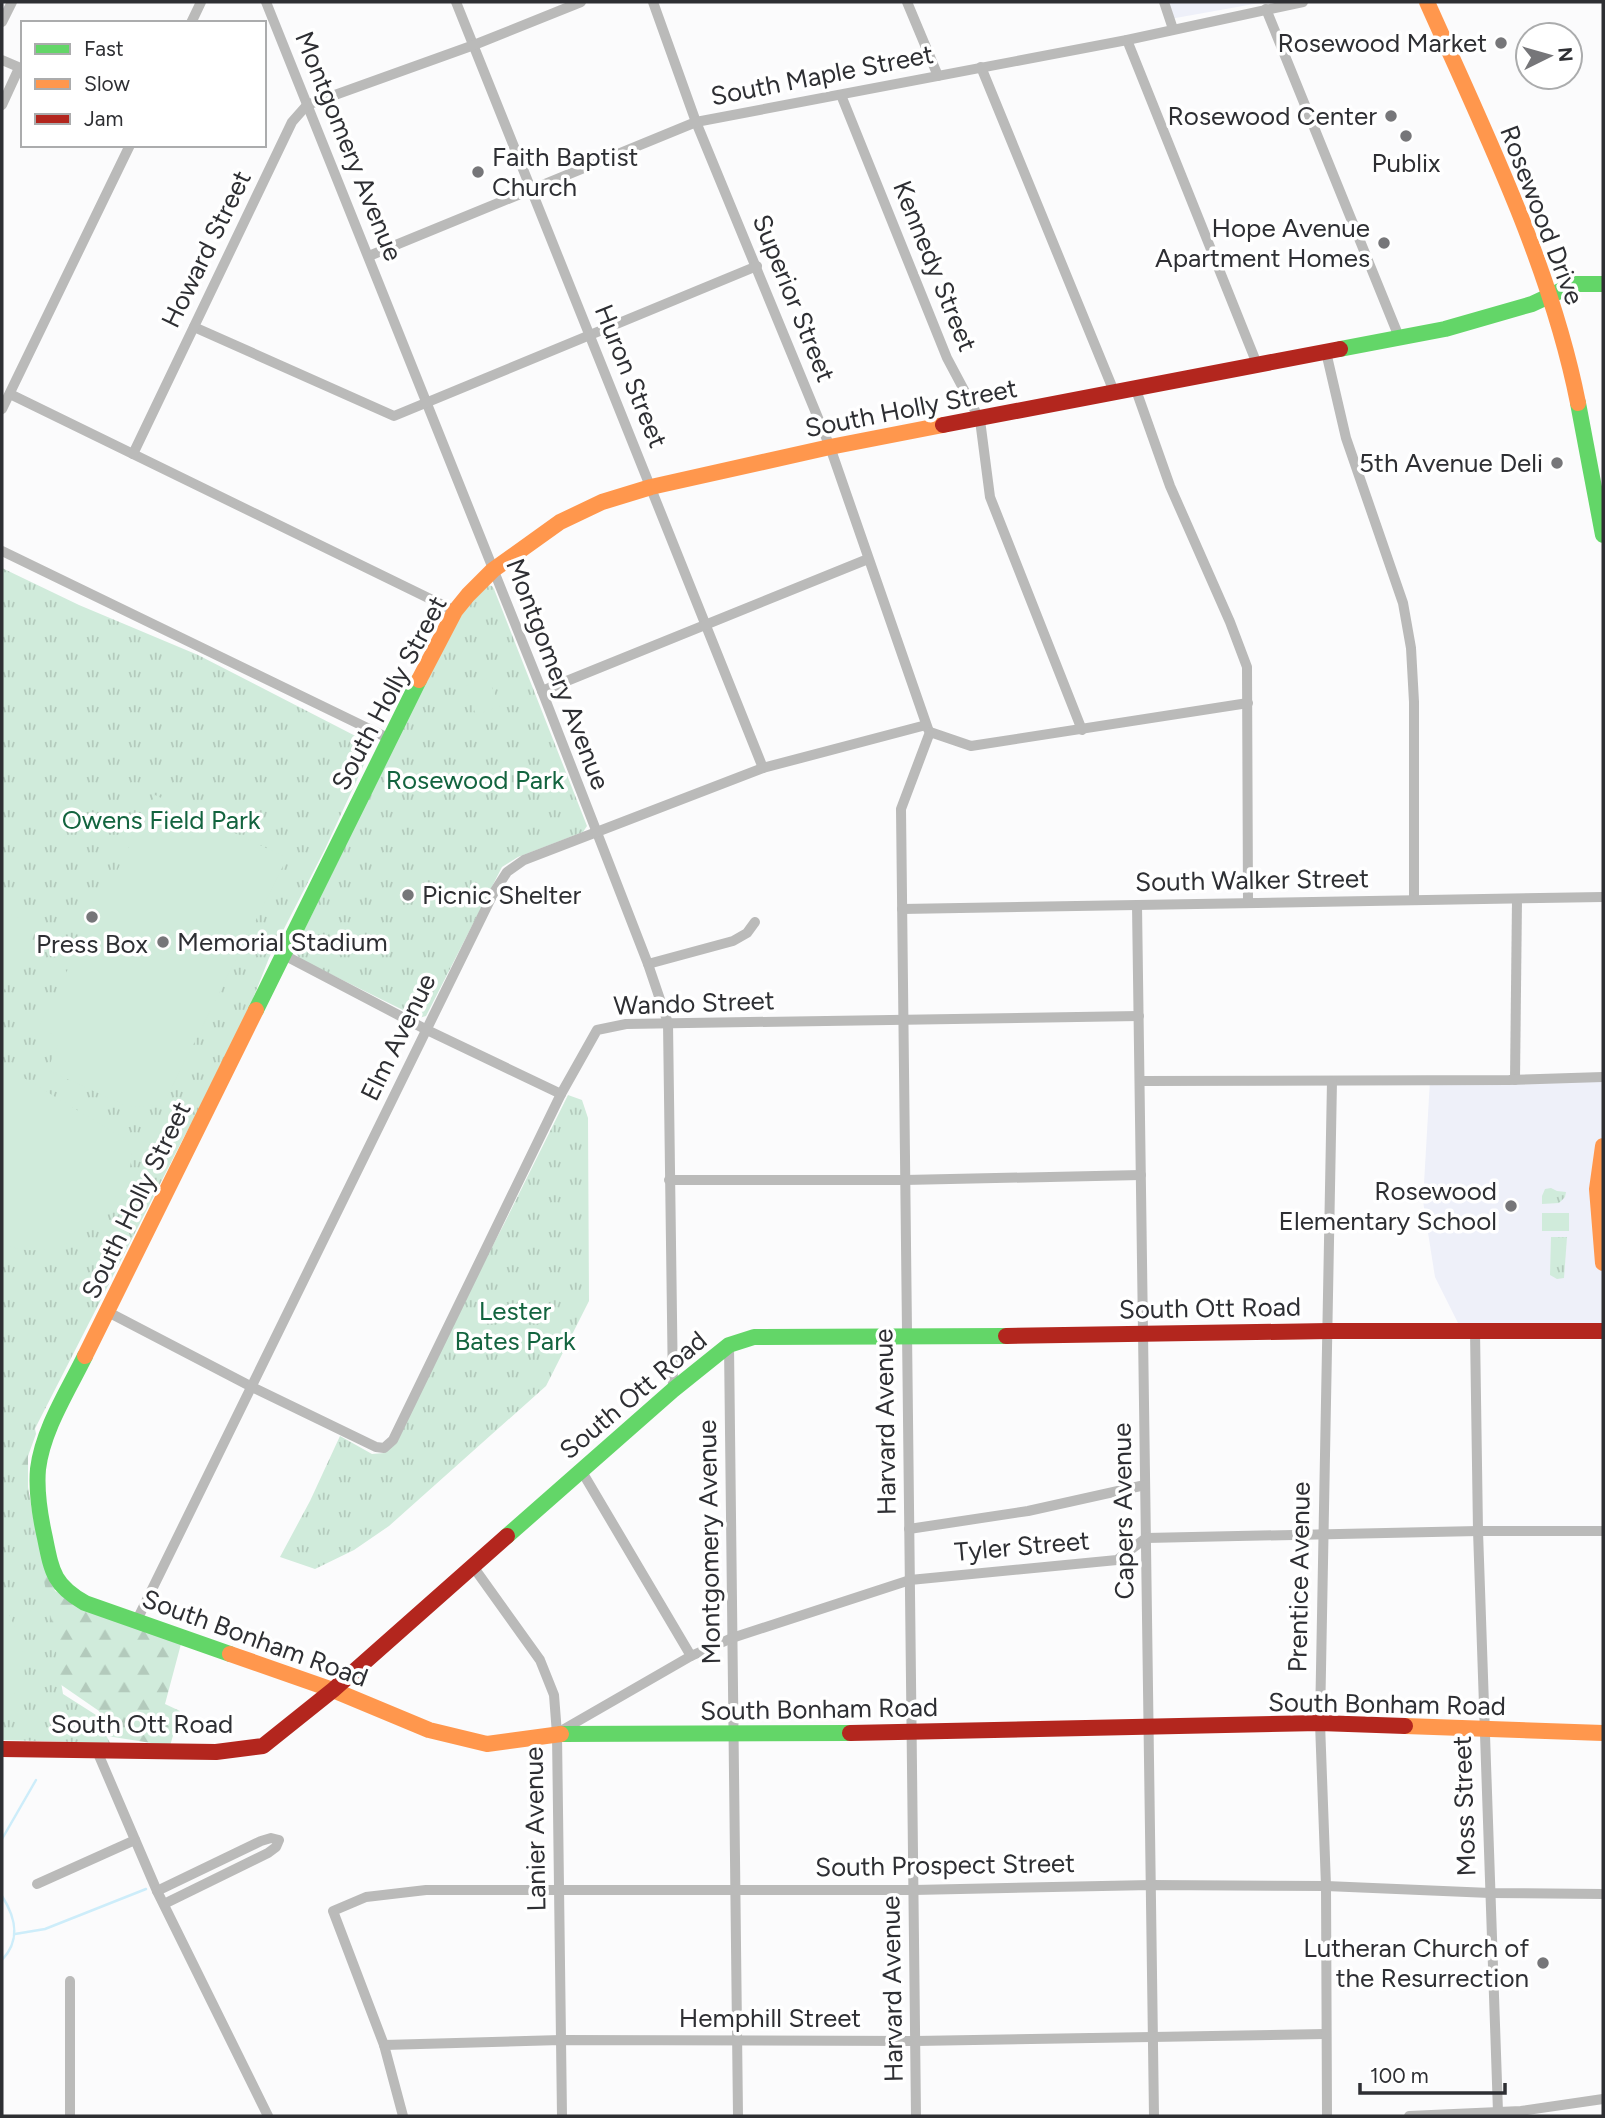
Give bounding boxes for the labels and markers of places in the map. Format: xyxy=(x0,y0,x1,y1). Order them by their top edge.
place label: Rosewood Market xyxy=(1277,27,1487,59)
marker: Rosewood Market xyxy=(1493,35,1509,51)
place label: Rosewood Center xyxy=(1168,100,1377,132)
marker: Rosewood Center xyxy=(1383,108,1399,124)
marker: Publix xyxy=(1398,128,1414,144)
place label: Faith Baptist Church xyxy=(492,141,639,203)
place label: Publix xyxy=(1372,147,1441,179)
marker: Faith Baptist Church xyxy=(470,164,486,180)
place label: Hope Avenue Apartment Homes xyxy=(1155,212,1370,274)
marker: Hope Avenue Apartment Homes xyxy=(1376,235,1392,251)
place label: 5th Avenue Deli xyxy=(1359,447,1543,479)
marker: 5th Avenue Deli xyxy=(1549,455,1565,471)
place label: Picnic Shelter xyxy=(422,879,582,911)
marker: Picnic Shelter xyxy=(400,887,416,903)
marker: Press Box xyxy=(84,909,100,925)
place label: Memorial Stadium xyxy=(177,926,388,958)
place label: Press Box xyxy=(36,928,149,960)
marker: Memorial Stadium xyxy=(155,934,171,950)
place label: Rosewood Elementary School xyxy=(1279,1175,1497,1237)
marker: Rosewood Elementary School xyxy=(1503,1198,1519,1214)
place label: Lutheran Church of the Resurrection xyxy=(1303,1932,1529,1994)
marker: Lutheran Church of the Resurrection xyxy=(1535,1955,1551,1971)

